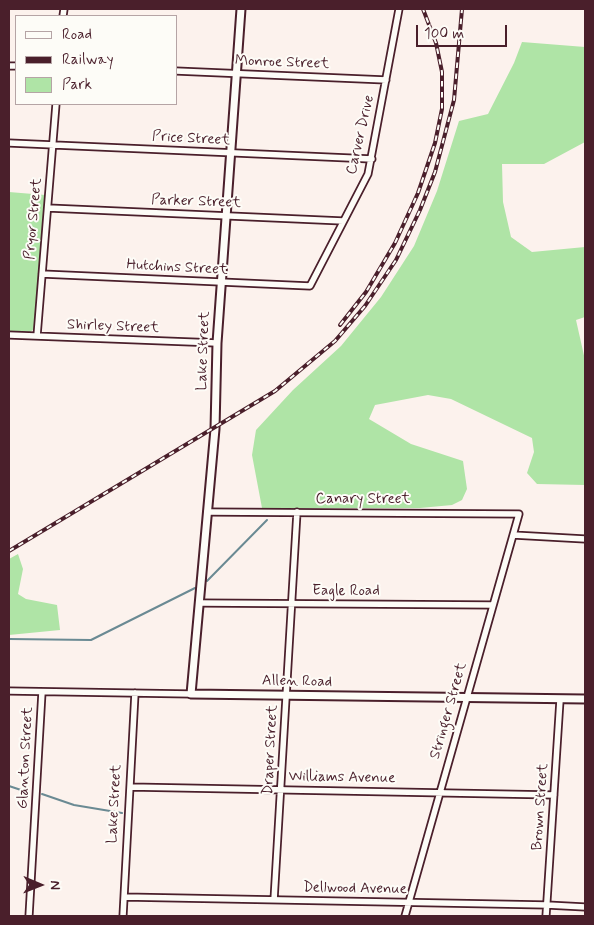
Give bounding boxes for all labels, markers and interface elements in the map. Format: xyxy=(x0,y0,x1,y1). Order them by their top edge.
legend xyxy=(15,15,178,105)
scale bar xyxy=(419,15,510,47)
text: 100 m xyxy=(424,24,464,44)
text: Road xyxy=(62,25,92,45)
text: Railway xyxy=(62,50,114,70)
street label: Monroe Street xyxy=(235,52,329,74)
text: Park xyxy=(62,75,92,95)
street label: Carver Drive xyxy=(343,94,379,176)
street label: Price Street xyxy=(151,128,231,150)
street label: Pryor Street xyxy=(21,177,47,261)
street label: Parker Street xyxy=(151,191,241,213)
street label: Hutchins Street xyxy=(126,256,228,280)
street label: Lake Street xyxy=(194,311,214,391)
street label: Shirley Street xyxy=(67,316,159,338)
street label: Canary Street xyxy=(316,491,410,509)
street label: Eagle Road xyxy=(312,583,380,601)
street label: Stringer Street xyxy=(427,661,471,761)
street label: Allen Road xyxy=(262,672,332,692)
street label: Draper Street xyxy=(260,704,282,796)
street label: Glanton Street xyxy=(14,707,38,809)
street label: Brown Street xyxy=(529,763,553,851)
street label: Lake Street xyxy=(104,764,126,844)
street label: Williams Avenue xyxy=(288,768,396,788)
north arrow xyxy=(15,860,65,910)
street label: Dellwood Avenue xyxy=(303,879,407,899)
text: N xyxy=(46,880,64,890)

